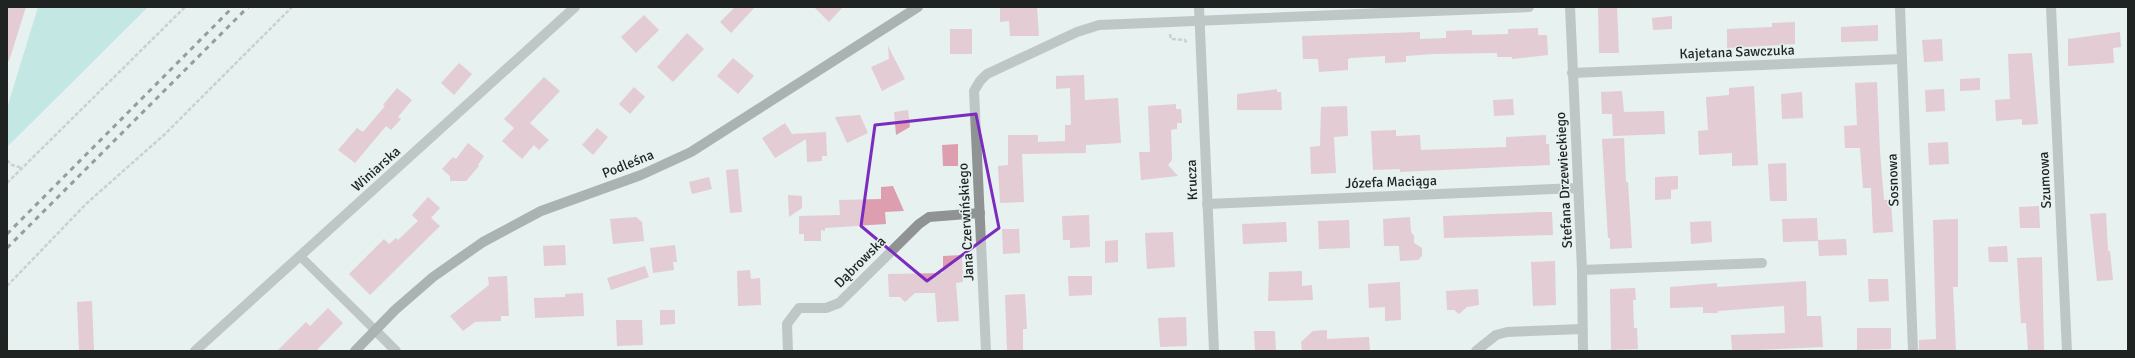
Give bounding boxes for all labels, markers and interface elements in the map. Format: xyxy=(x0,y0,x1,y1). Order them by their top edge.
street label: Kajetana Sawczuka xyxy=(1679,41,1795,63)
street label: Stefana Drzewieckiego xyxy=(1552,111,1576,249)
street label: Winiarska xyxy=(348,143,404,195)
street label: Podleśna xyxy=(600,146,656,182)
street label: Szumowa xyxy=(2035,151,2055,209)
street label: Sosnowa xyxy=(1884,153,1902,207)
street label: Krucza xyxy=(1183,159,1201,201)
street label: Jana Czerwińskiego xyxy=(954,163,978,281)
street label: Józefa Maciąga xyxy=(1345,172,1437,192)
street label: Dąbrowska xyxy=(831,233,889,291)

